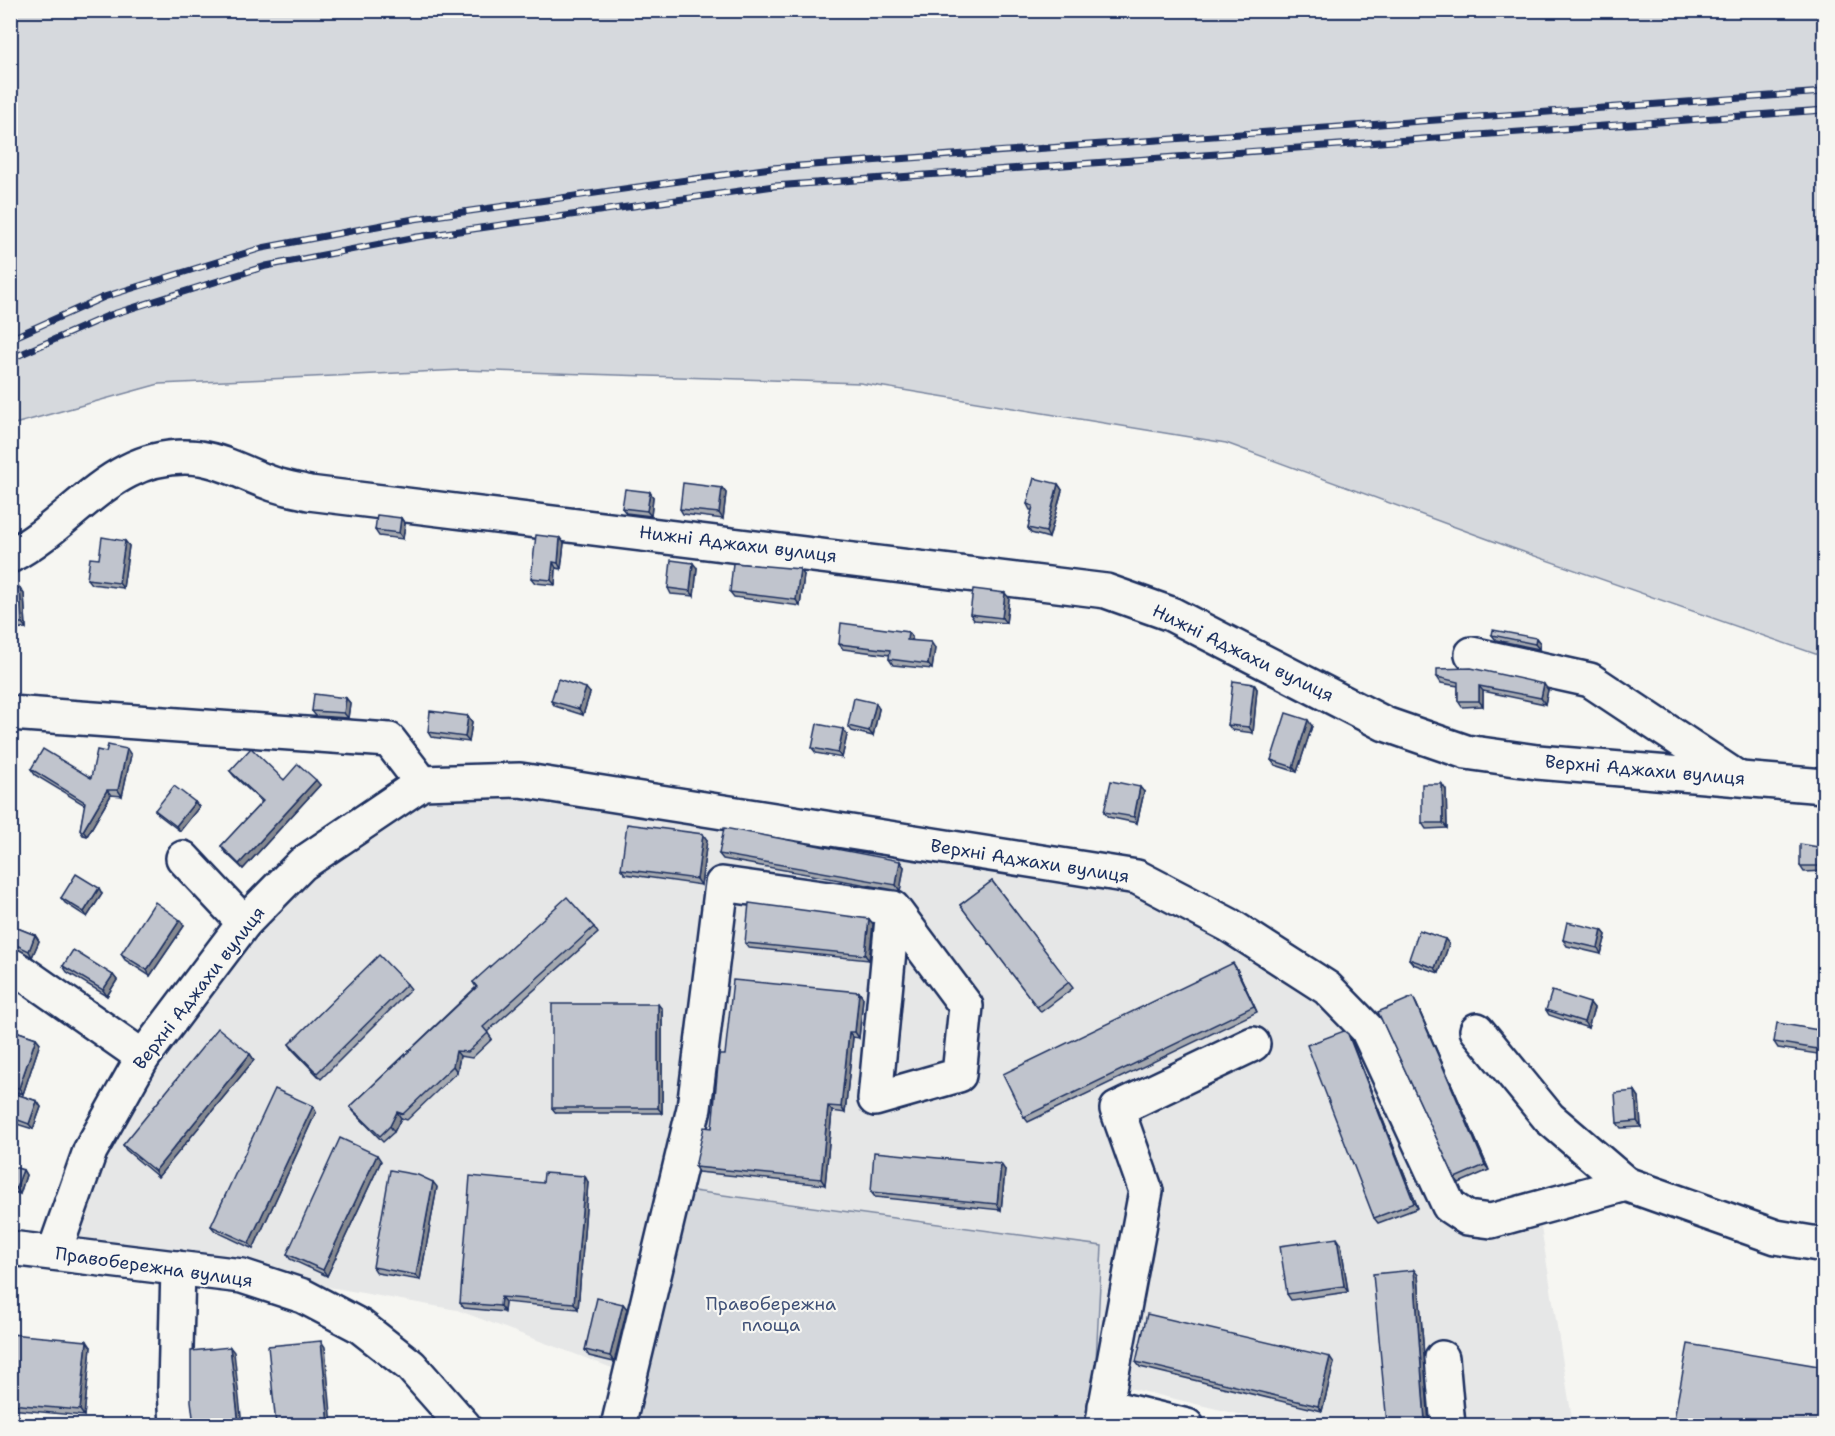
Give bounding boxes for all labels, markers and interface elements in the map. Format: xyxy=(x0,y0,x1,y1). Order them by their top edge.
street label: Нижні Аджахи вулиця xyxy=(638,520,838,568)
street label: Нижні Аджахи вулиця xyxy=(1148,599,1338,707)
street label: Верхні Аджахи вулиця xyxy=(1544,749,1746,791)
street label: Верхні Аджахи вулиця xyxy=(929,833,1131,889)
street label: Верхні Аджахи вулиця xyxy=(128,901,270,1075)
street label: Правобережна вулиця xyxy=(54,1241,254,1293)
park label: Правобережна площа xyxy=(706,1292,836,1337)

